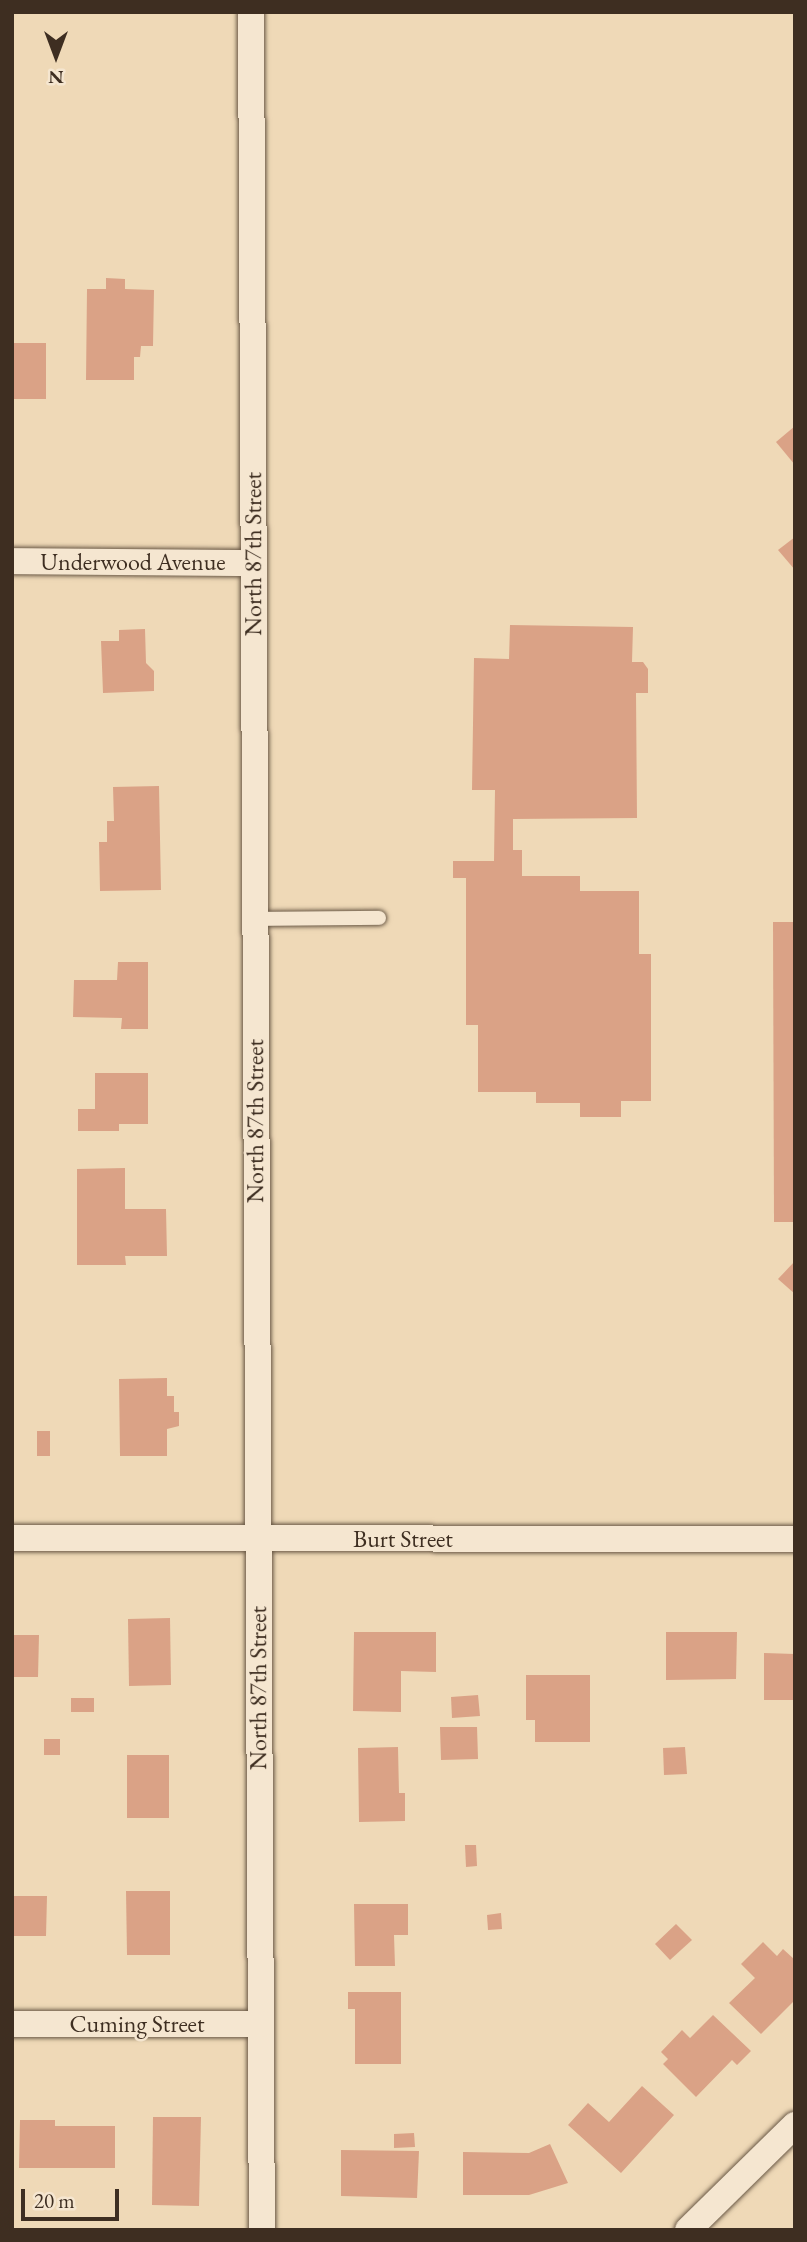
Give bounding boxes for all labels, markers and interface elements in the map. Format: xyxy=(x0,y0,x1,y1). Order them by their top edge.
north arrow xyxy=(21,21,91,91)
text: N xyxy=(48,65,64,90)
street label: North 87th Street xyxy=(239,472,267,636)
street label: Underwood Avenue xyxy=(40,548,226,576)
street label: North 87th Street xyxy=(241,1039,269,1203)
street label: Burt Street xyxy=(353,1525,453,1553)
street label: North 87th Street xyxy=(244,1606,272,1770)
street label: Cuming Street xyxy=(70,2010,204,2038)
scale bar xyxy=(24,2176,122,2220)
text: 20 m xyxy=(34,2187,75,2214)

